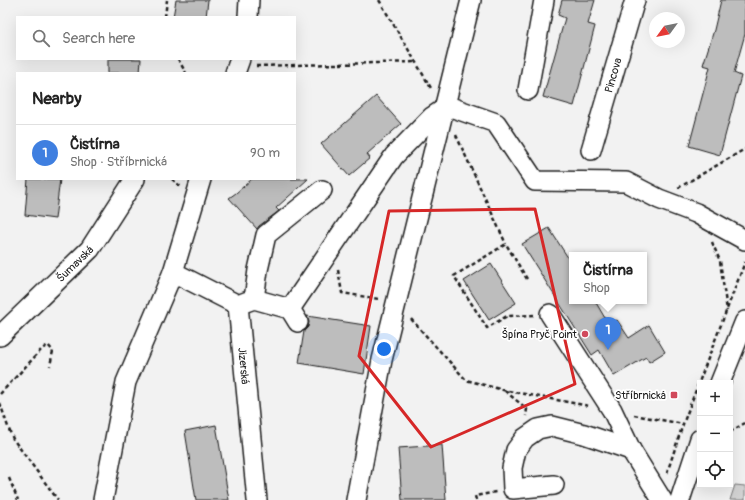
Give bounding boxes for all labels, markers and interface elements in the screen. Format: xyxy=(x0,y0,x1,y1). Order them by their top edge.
north arrow xyxy=(649,12,685,48)
search box xyxy=(16,16,296,60)
icon: search xyxy=(30,27,52,49)
text: Search here xyxy=(62,29,135,48)
street label: Pincova xyxy=(602,56,624,94)
text: Nearby xyxy=(32,88,81,109)
text: Čistírna xyxy=(70,135,120,154)
text: 1 xyxy=(42,145,48,161)
text: 90 m xyxy=(250,145,280,161)
text: Shop · Stříbrnická xyxy=(70,154,167,170)
street label: Šumavská xyxy=(53,243,96,284)
popup xyxy=(569,252,647,304)
text: Čistírna xyxy=(583,261,633,280)
text: Shop xyxy=(583,280,610,296)
pin: 1 xyxy=(595,317,621,350)
place label: Špína Pryč Point xyxy=(502,327,578,341)
marker: Špína Pryč Point xyxy=(580,329,590,339)
your location xyxy=(374,339,394,359)
street label: Jizerská xyxy=(236,347,252,385)
map controls xyxy=(697,380,733,488)
button: + xyxy=(697,380,733,416)
place label: Stříbrnická xyxy=(615,389,666,402)
marker: Stříbrnická xyxy=(669,390,679,400)
button: − xyxy=(697,416,733,452)
button: locate xyxy=(697,452,733,488)

